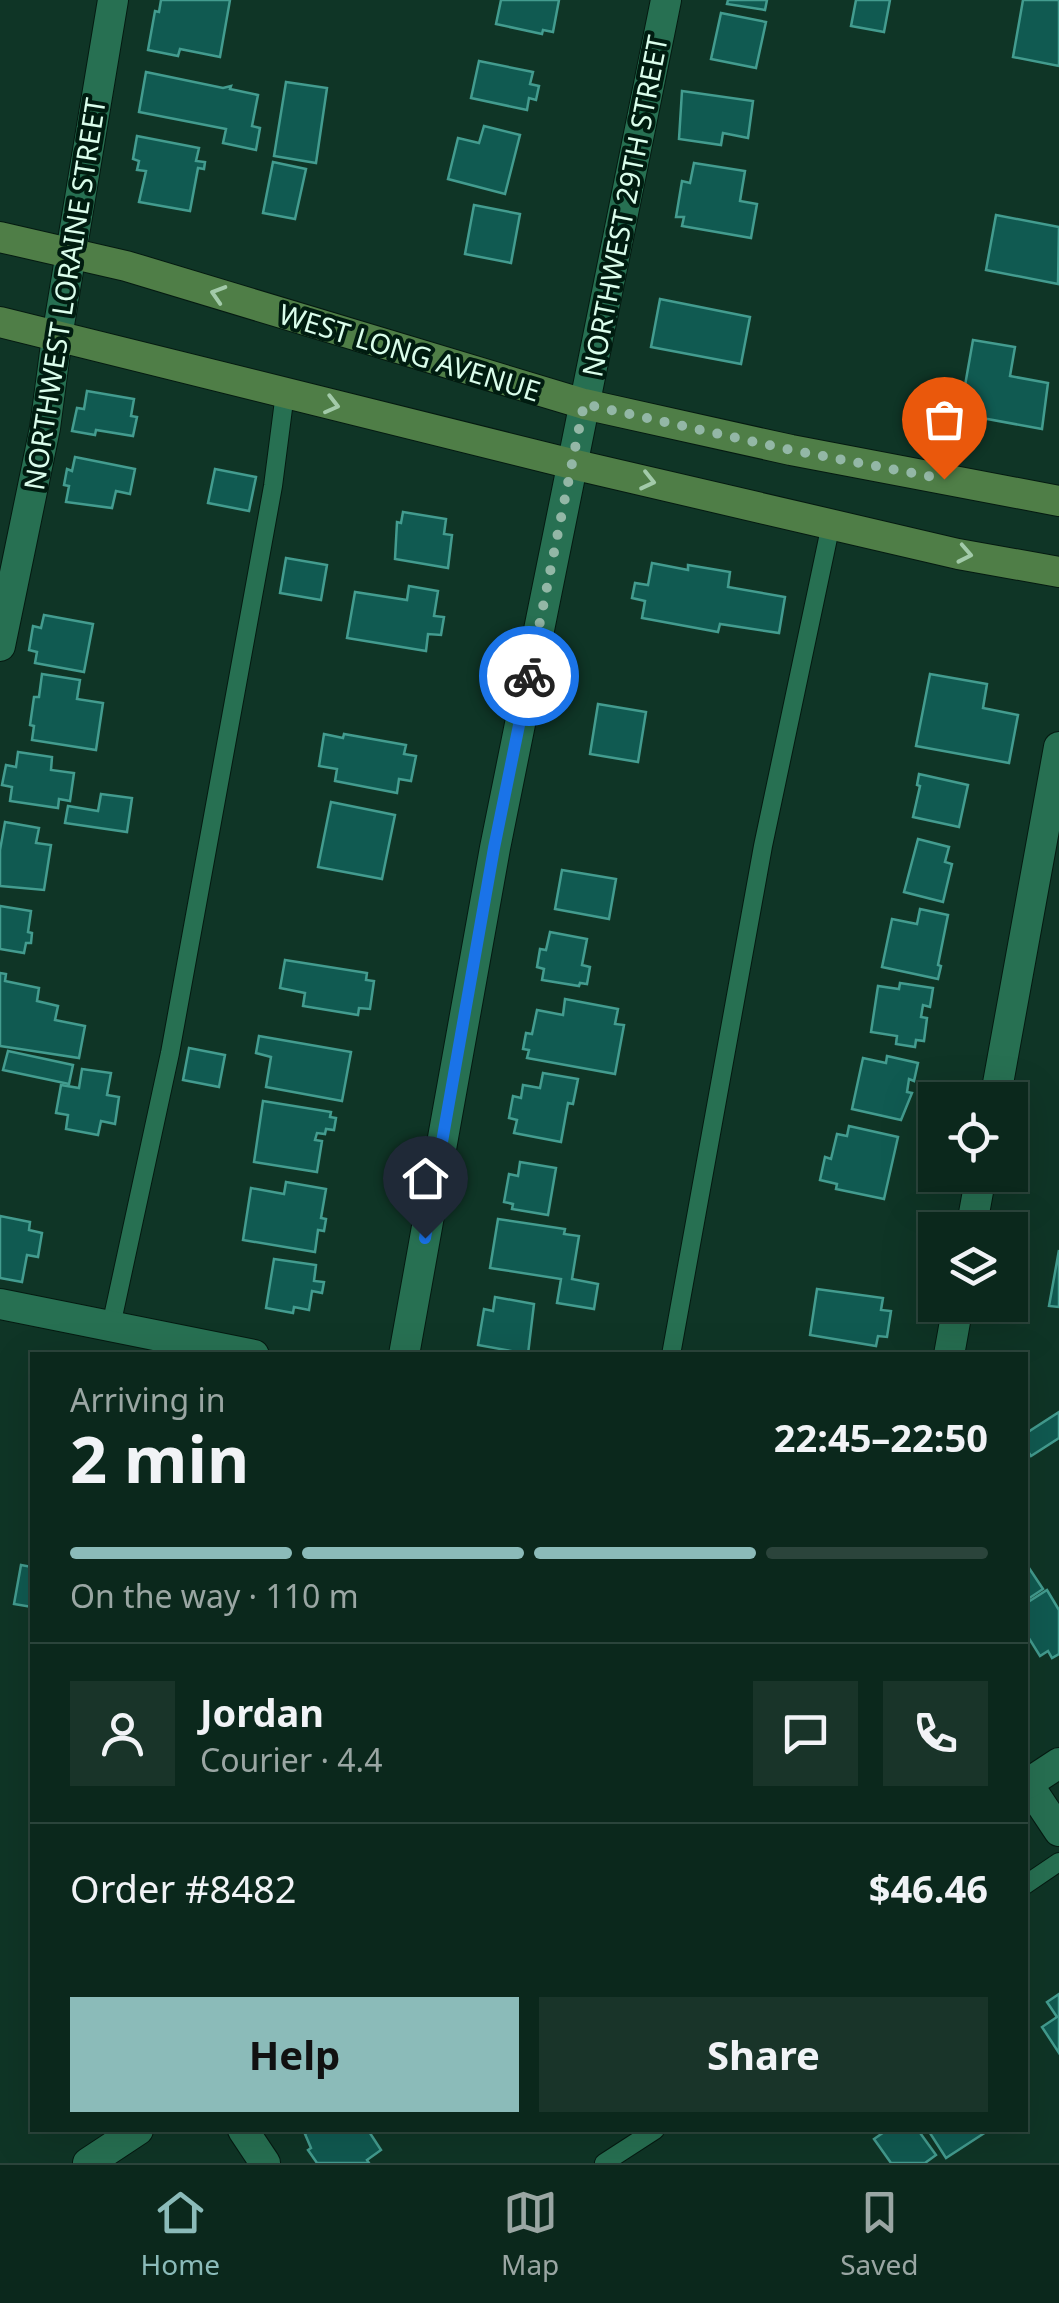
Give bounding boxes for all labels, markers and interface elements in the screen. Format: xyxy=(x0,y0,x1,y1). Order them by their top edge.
street label: NORTHWEST 29TH STREET xyxy=(572,31,676,380)
street label: NORTHWEST LORAINE STREET xyxy=(14,95,114,493)
one-way arrow xyxy=(210,285,227,306)
street label: WEST LONG AVENUE xyxy=(275,294,545,410)
pin xyxy=(902,377,987,480)
icon: bag xyxy=(917,392,972,447)
one-way arrow xyxy=(323,393,340,414)
one-way arrow xyxy=(639,469,656,490)
one-way arrow xyxy=(956,543,973,564)
courier xyxy=(479,626,579,726)
icon: bike xyxy=(502,649,557,704)
map controls xyxy=(918,1082,1028,1322)
button: locate xyxy=(918,1082,1028,1192)
pin xyxy=(383,1136,468,1239)
icon: home xyxy=(398,1151,453,1206)
button: layers xyxy=(918,1212,1028,1322)
text: Arriving in xyxy=(70,1378,225,1421)
text: 22:45–22:50 xyxy=(774,1411,988,1463)
text: 2 min xyxy=(70,1414,249,1502)
text: On the way · 110 m xyxy=(70,1574,359,1617)
button: person xyxy=(70,1681,175,1786)
button: chat xyxy=(753,1681,858,1786)
button: phone xyxy=(883,1681,988,1786)
text: Jordan xyxy=(200,1686,324,1738)
text: Courier · 4.4 xyxy=(200,1738,383,1781)
text: Order #8482 xyxy=(70,1862,296,1914)
text: $46.46 xyxy=(869,1862,988,1914)
button: Help xyxy=(70,1997,519,2112)
button: Share xyxy=(539,1997,988,2112)
tab: Home xyxy=(140,2185,220,2283)
tab: Map xyxy=(501,2185,559,2283)
tab: Saved xyxy=(840,2185,919,2283)

